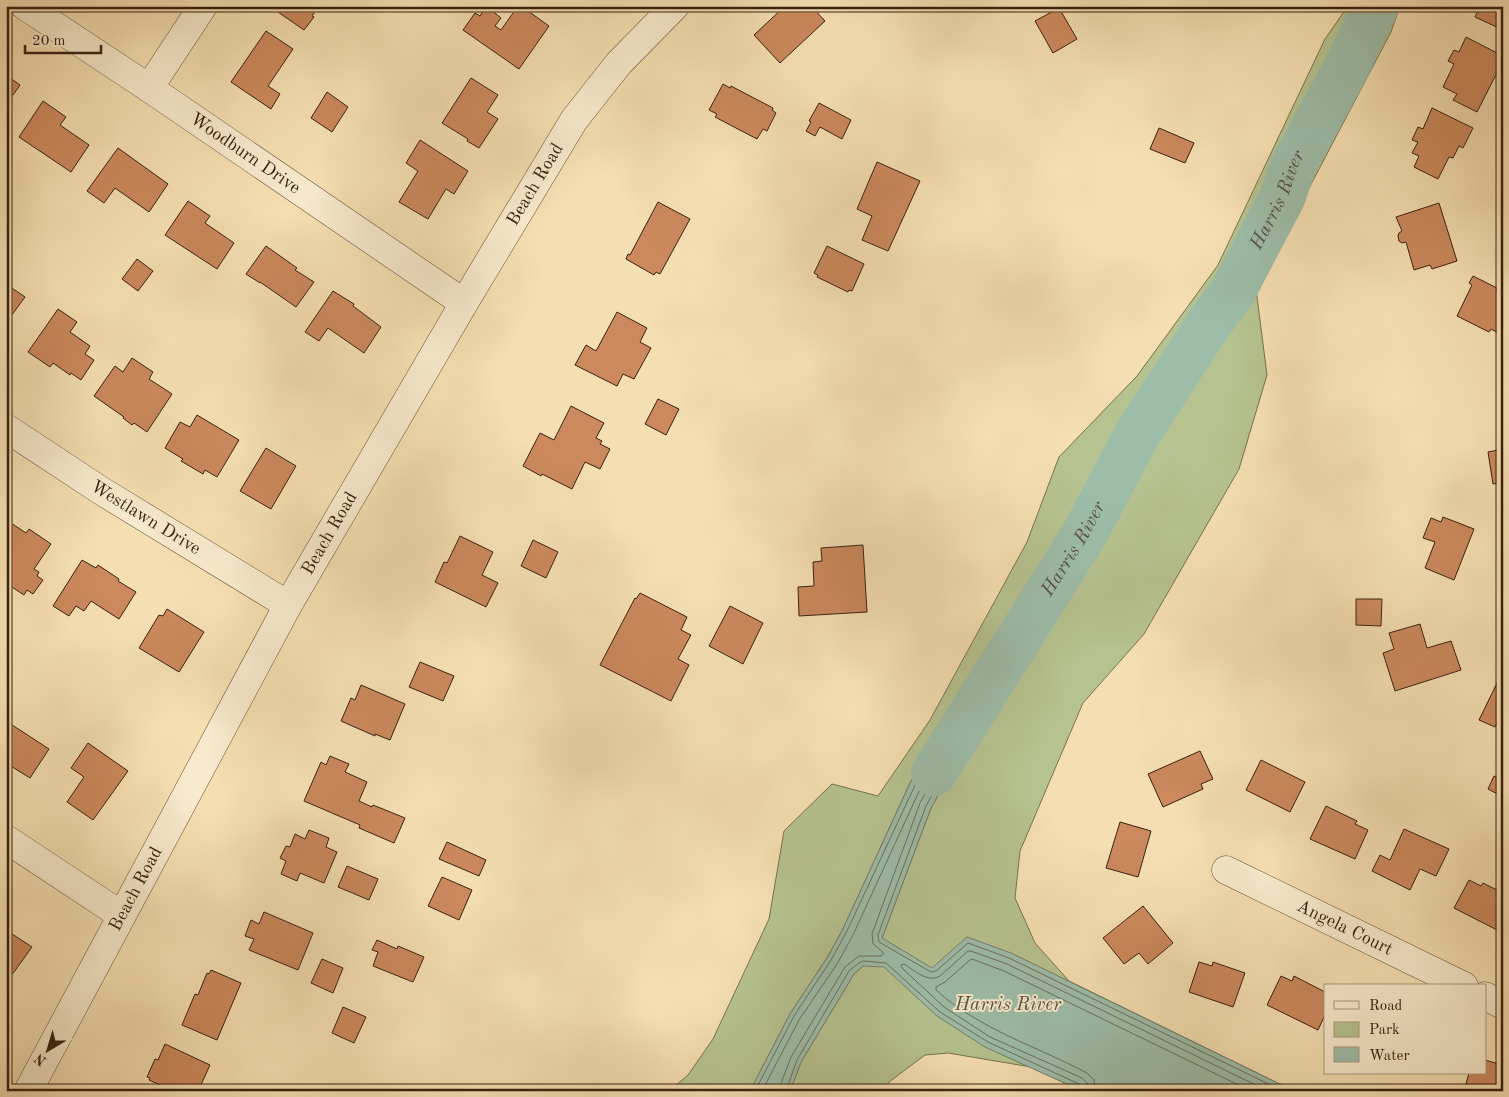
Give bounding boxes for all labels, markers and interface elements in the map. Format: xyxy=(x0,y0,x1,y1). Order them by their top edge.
scale bar xyxy=(25,22,101,54)
text: 20 m xyxy=(32,34,66,49)
street label: Woodburn Drive xyxy=(187,110,303,197)
street label: Beach Road xyxy=(504,140,567,229)
water label: Harris River xyxy=(1247,147,1309,254)
street label: Westlawn Drive xyxy=(87,477,204,558)
street label: Beach Road xyxy=(299,489,361,578)
water label: Harris River xyxy=(1038,498,1110,601)
street label: Beach Road xyxy=(106,844,166,934)
street label: Angela Court xyxy=(1294,897,1396,959)
legend xyxy=(1324,984,1486,1074)
water label: Harris River xyxy=(954,996,1062,1015)
text: Road xyxy=(1369,999,1403,1014)
text: Park xyxy=(1369,1023,1400,1038)
north arrow xyxy=(22,1024,72,1074)
text: Water xyxy=(1369,1049,1410,1064)
text: N xyxy=(32,1050,49,1068)

